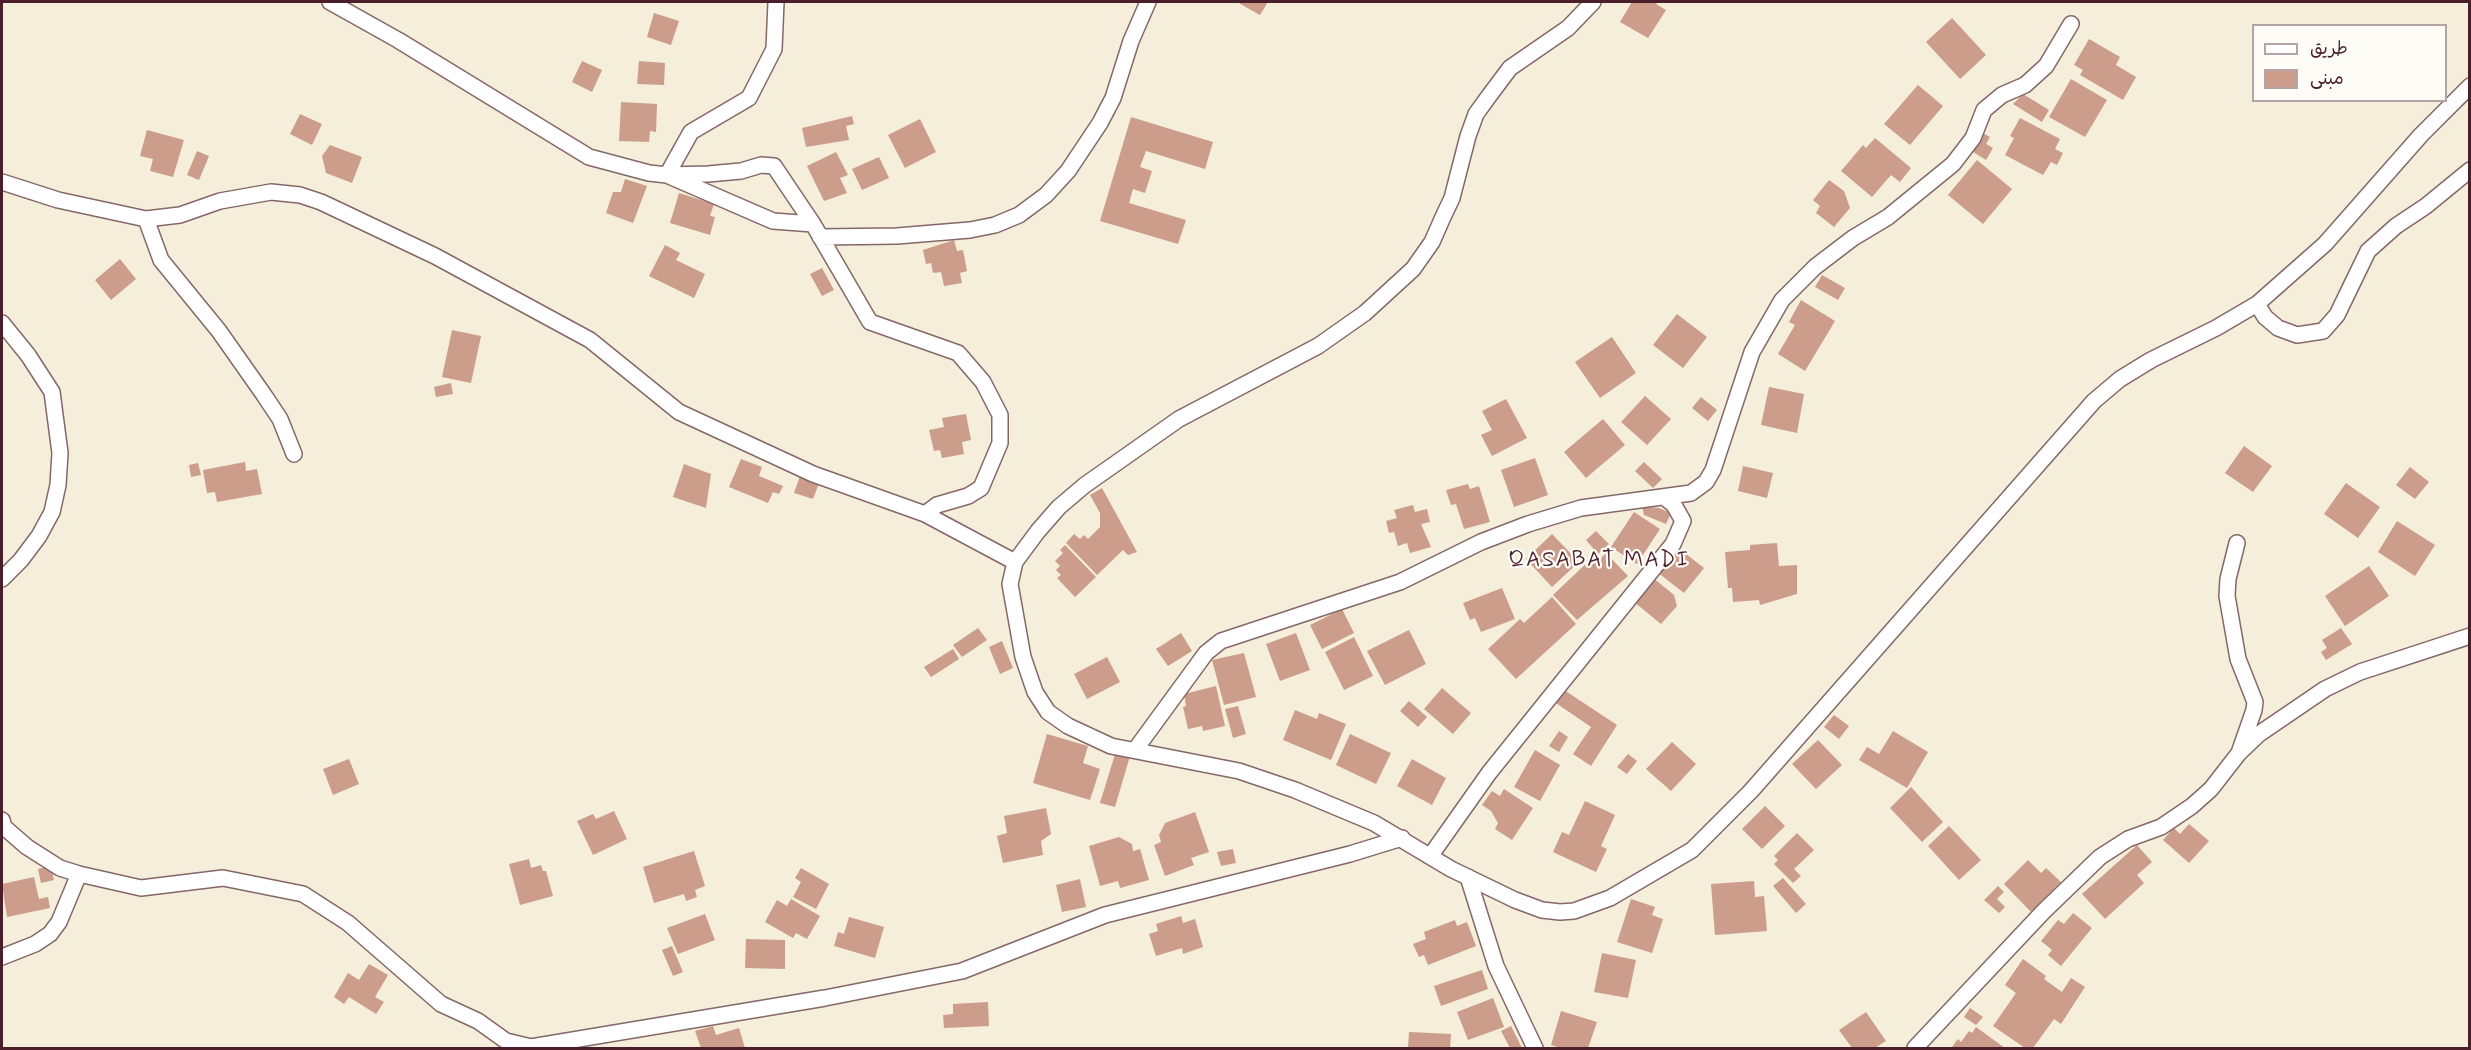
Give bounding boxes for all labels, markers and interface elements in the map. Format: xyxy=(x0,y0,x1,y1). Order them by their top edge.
legend xyxy=(2252,24,2447,102)
text: طريق xyxy=(2310,37,2348,61)
text: مبنى xyxy=(2310,67,2344,91)
district label: QASABAT MADI xyxy=(1508,548,1690,574)

